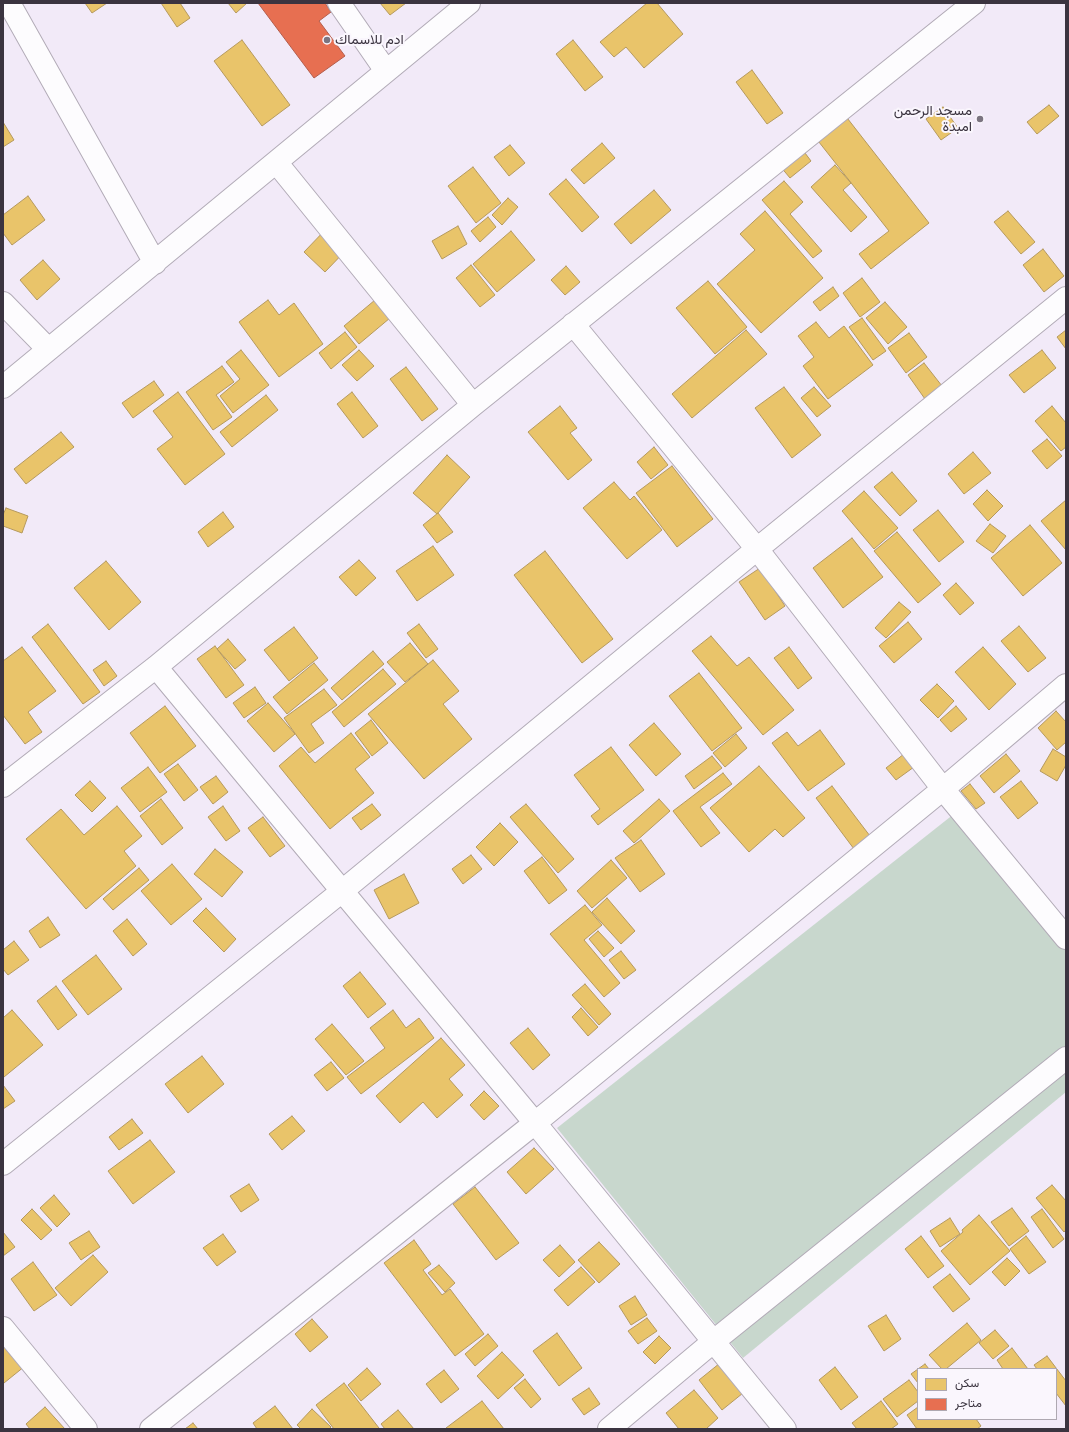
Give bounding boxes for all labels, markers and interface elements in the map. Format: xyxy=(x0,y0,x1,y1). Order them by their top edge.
place label: ادم للاسماك xyxy=(335,32,404,48)
marker: ادم للاسماك xyxy=(322,35,332,45)
place label: مسجد الرحمن امبدة xyxy=(894,103,972,136)
marker: مسجد الرحمن امبدة xyxy=(975,114,985,124)
legend xyxy=(917,1368,1057,1420)
text: سكن xyxy=(955,1375,979,1390)
text: متاجر xyxy=(955,1395,982,1410)

